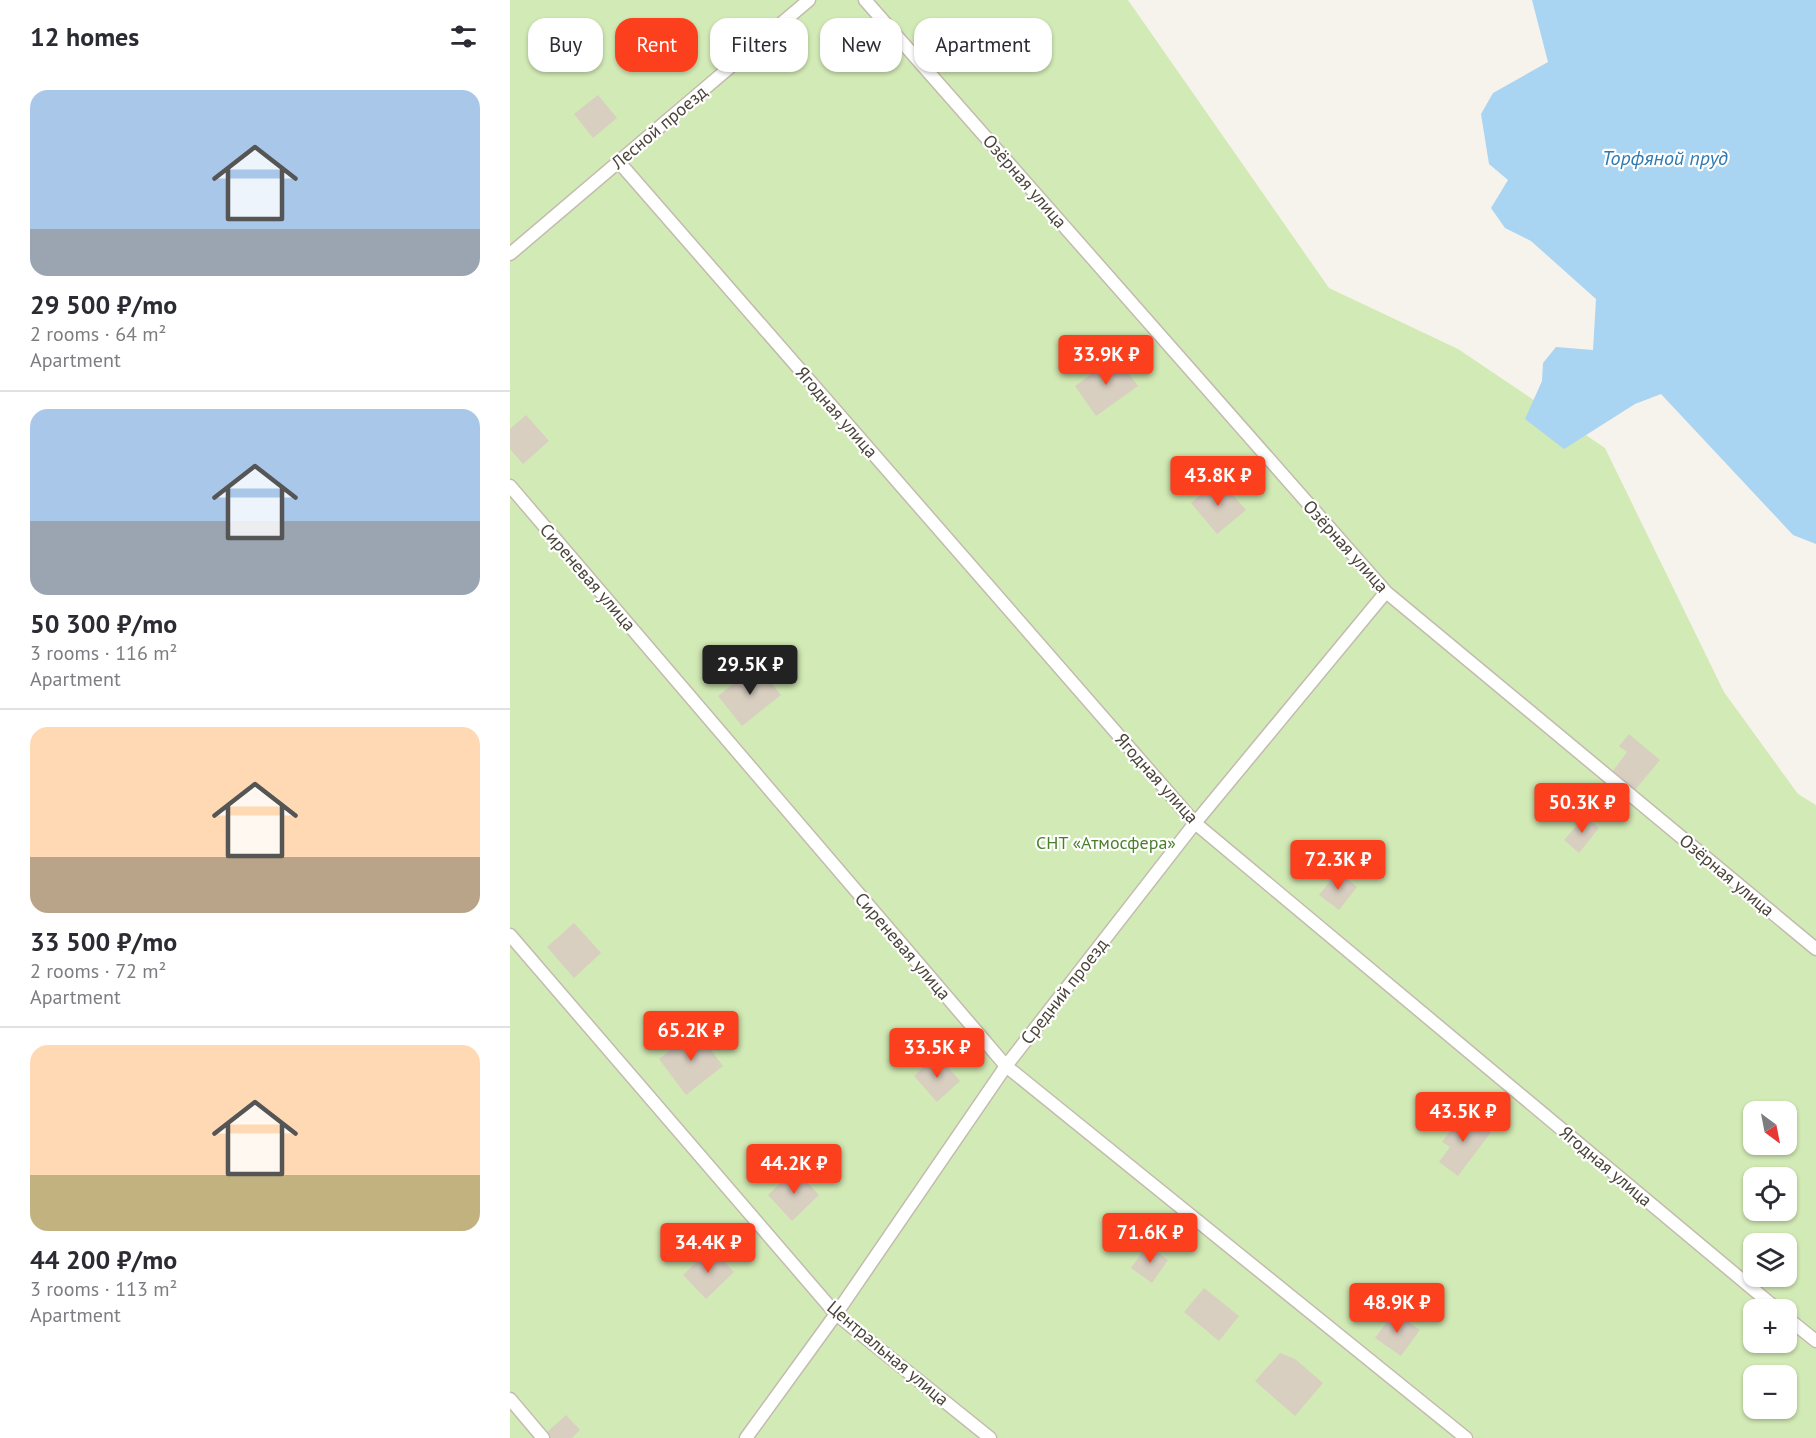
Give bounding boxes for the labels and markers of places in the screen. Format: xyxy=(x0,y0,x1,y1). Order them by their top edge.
pin: 33.9K ₽ xyxy=(1051,335,1161,386)
pin: 43.8K ₽ xyxy=(1163,456,1273,507)
pin: 29.5K ₽ xyxy=(695,645,805,696)
pin: 50.3K ₽ xyxy=(1527,783,1637,834)
pin: 72.3K ₽ xyxy=(1283,840,1393,891)
pin: 65.2K ₽ xyxy=(636,1011,746,1062)
pin: 33.5K ₽ xyxy=(882,1028,992,1079)
pin: 43.5K ₽ xyxy=(1408,1092,1518,1143)
pin: 44.2K ₽ xyxy=(739,1144,849,1195)
pin: 71.6K ₽ xyxy=(1095,1213,1205,1264)
pin: 34.4K ₽ xyxy=(653,1223,763,1274)
pin: 48.9K ₽ xyxy=(1342,1283,1452,1334)

